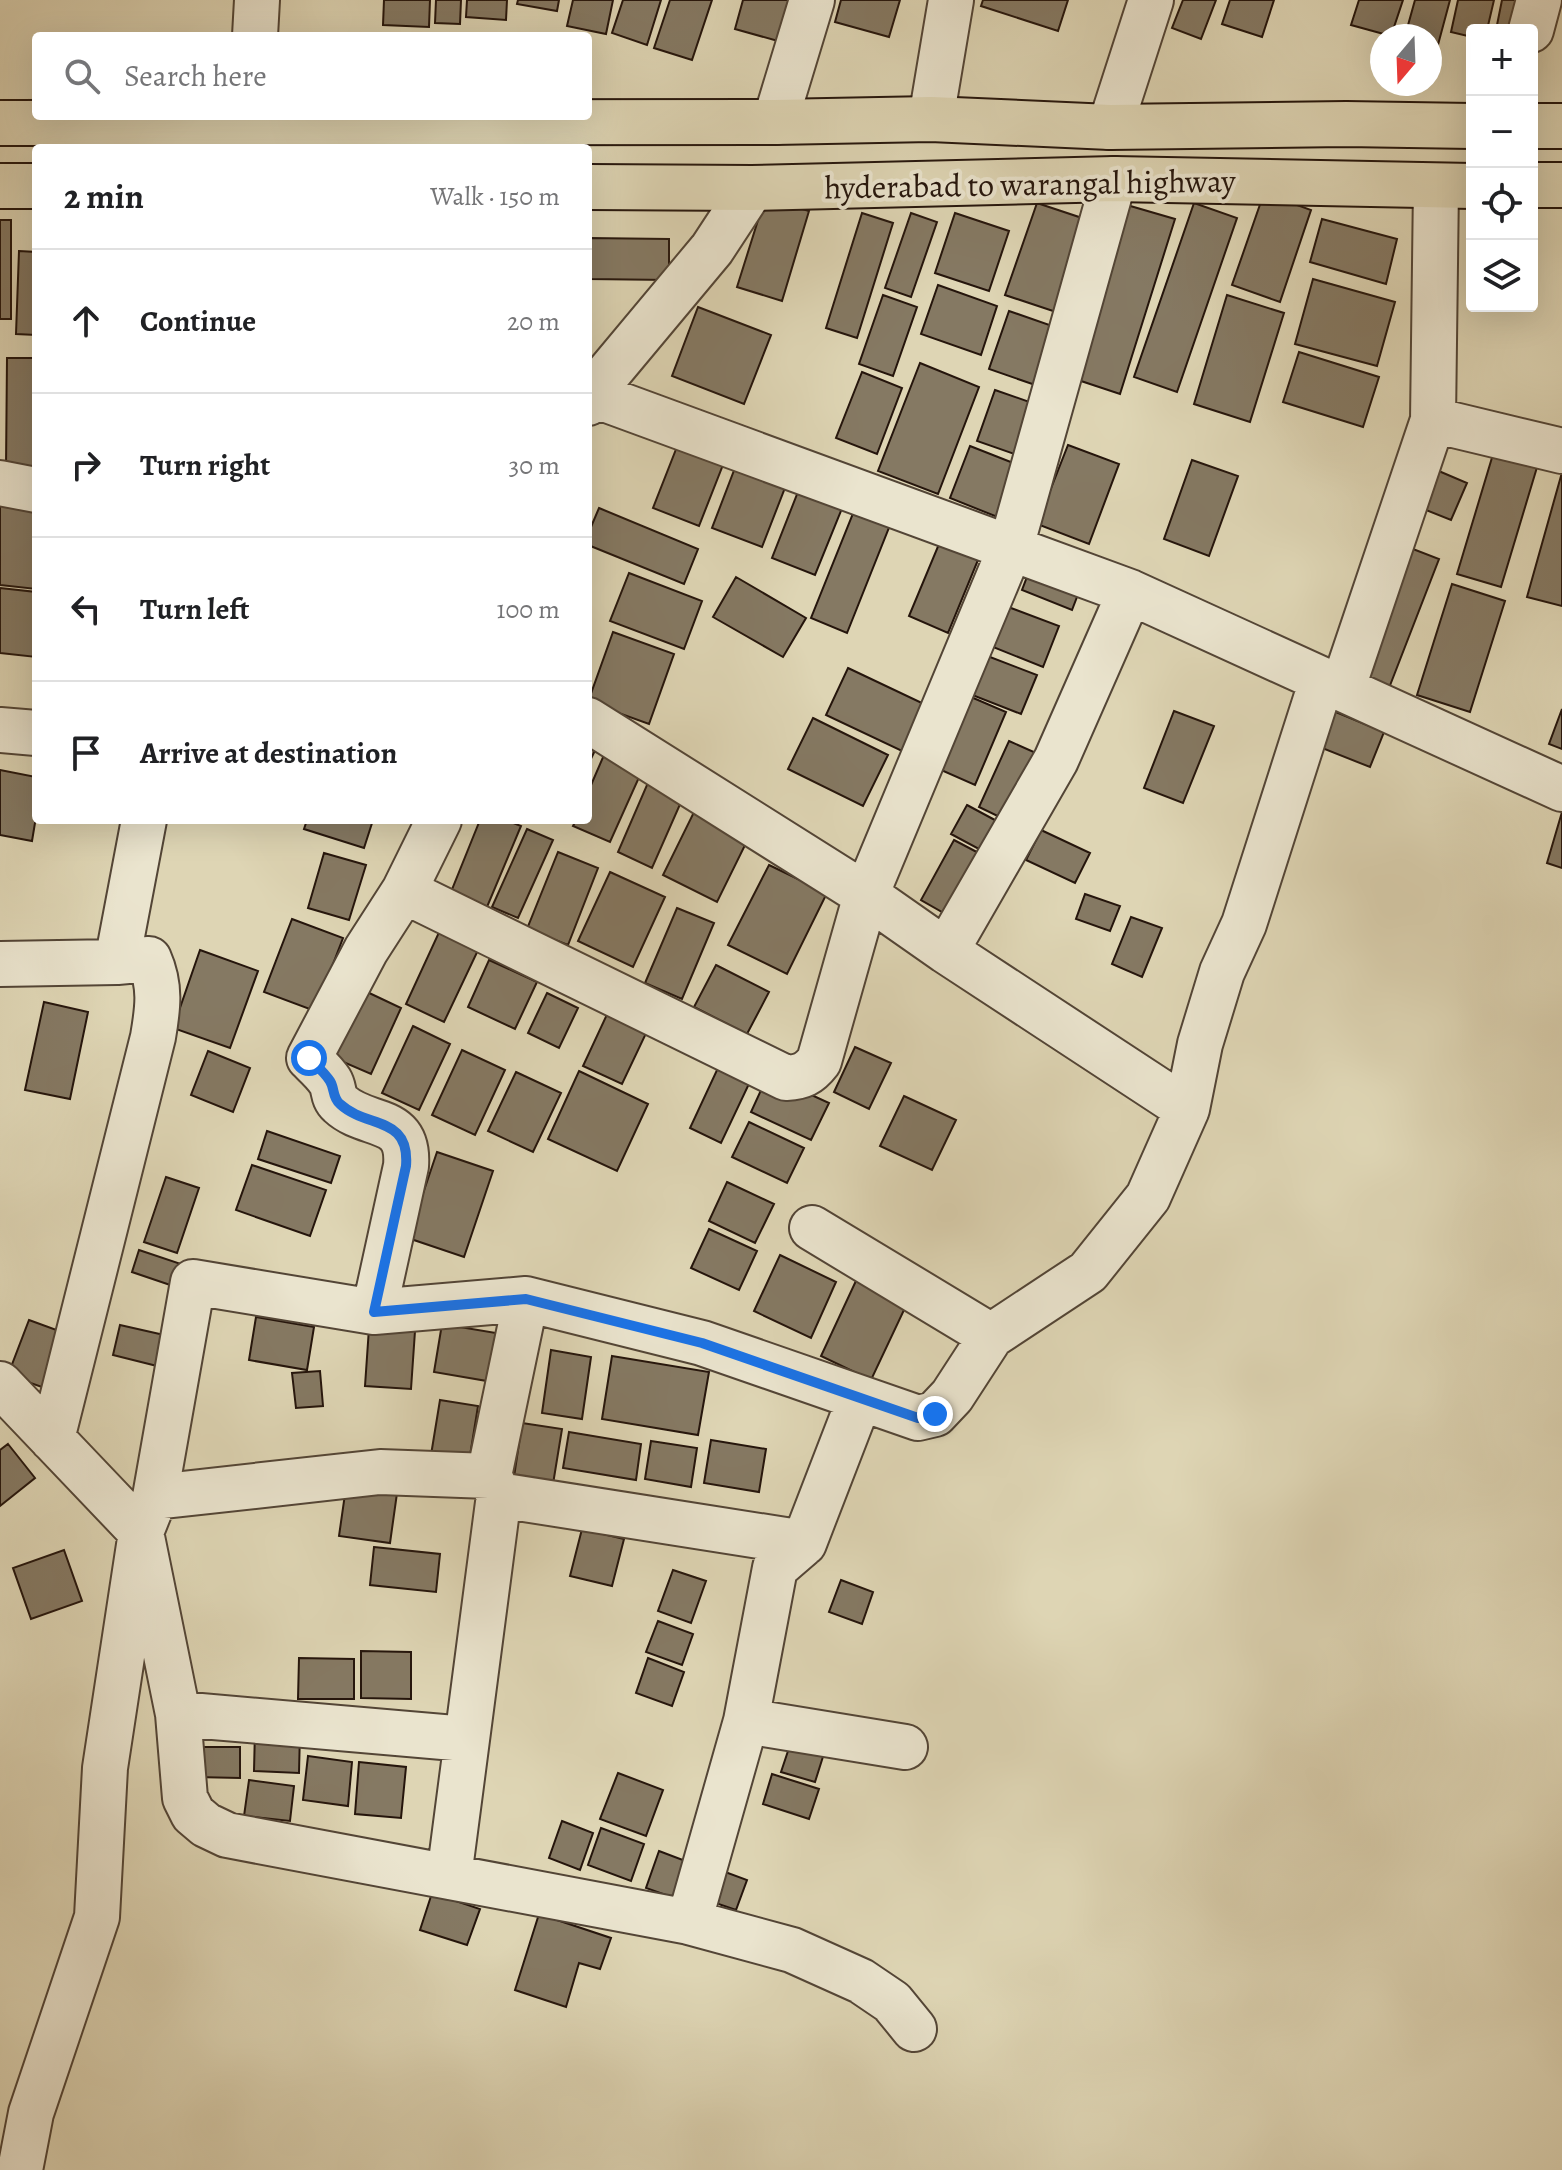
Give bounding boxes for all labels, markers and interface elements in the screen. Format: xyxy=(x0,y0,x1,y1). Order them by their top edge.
north arrow xyxy=(1370,24,1442,96)
map controls xyxy=(1466,24,1538,312)
button: + xyxy=(1466,24,1538,96)
search box xyxy=(32,32,592,120)
icon: search xyxy=(60,54,104,98)
text: Search here xyxy=(124,56,267,96)
button: − xyxy=(1466,96,1538,168)
street label: hyderabad to warangal highway xyxy=(824,158,1237,210)
button: locate xyxy=(1466,168,1538,240)
text: 2 min xyxy=(64,173,144,220)
text: Walk · 150 m xyxy=(430,179,560,214)
button: layers xyxy=(1466,240,1538,312)
icon: ahead xyxy=(64,299,108,343)
text: Continue xyxy=(140,301,256,341)
text: 20 m xyxy=(507,304,560,339)
icon: right xyxy=(64,443,108,487)
text: Turn right xyxy=(140,445,270,485)
text: 30 m xyxy=(509,448,560,483)
icon: left xyxy=(64,587,108,631)
text: Turn left xyxy=(140,589,249,629)
text: 100 m xyxy=(497,592,560,627)
icon: arrive xyxy=(64,731,108,775)
text: Arrive at destination xyxy=(140,733,397,773)
route start xyxy=(291,1040,327,1076)
route end xyxy=(917,1396,953,1432)

